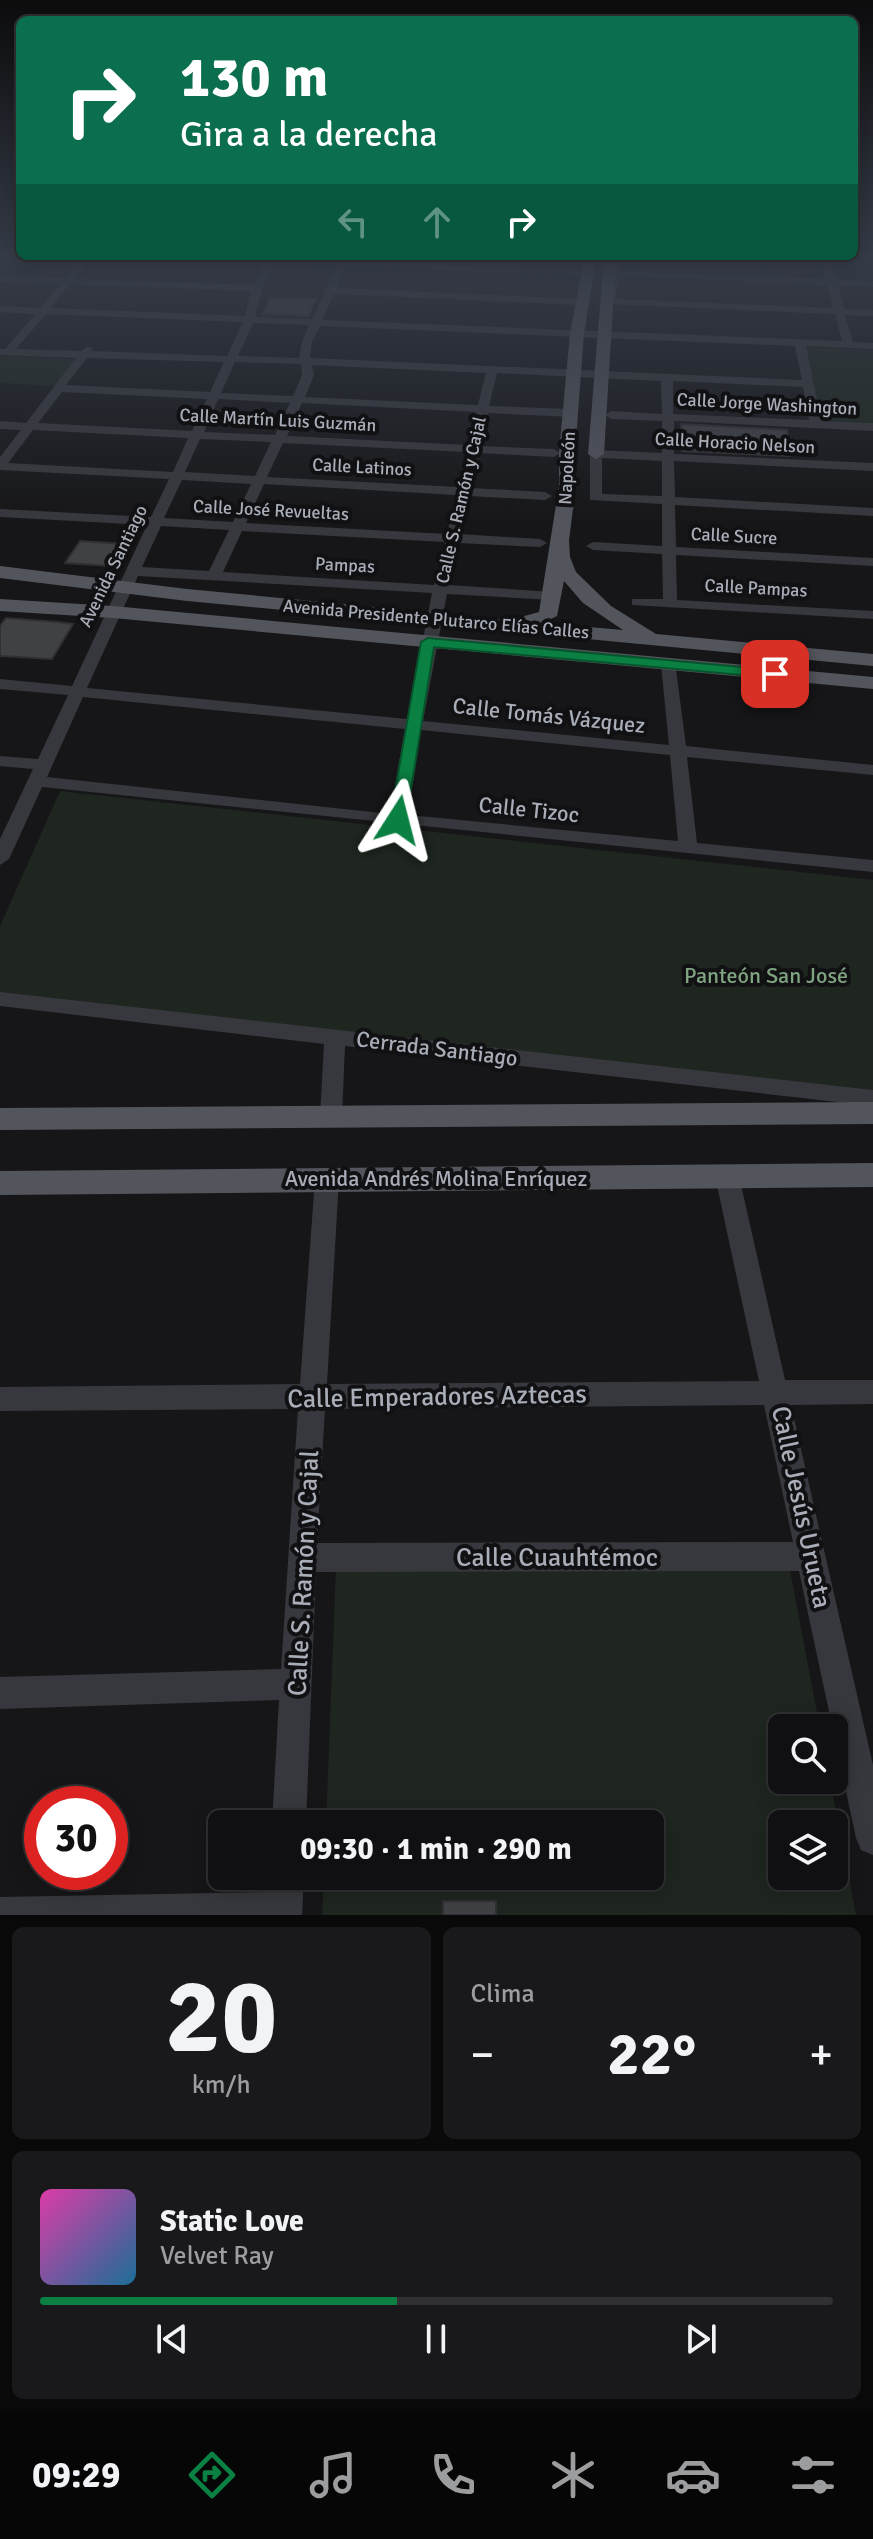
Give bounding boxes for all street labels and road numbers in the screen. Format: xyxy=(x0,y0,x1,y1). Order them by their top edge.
street label: Calle Jorge Washington xyxy=(676,388,858,420)
street label: Calle Martín Luis Guzmán xyxy=(179,404,377,436)
street label: Calle S. Ramón y Cajal xyxy=(431,414,491,586)
street label: Calle Horacio Nelson xyxy=(654,428,816,458)
street label: Napoleón xyxy=(554,431,580,505)
street label: Calle Latinos xyxy=(312,453,412,481)
street label: Calle José Revueltas xyxy=(193,495,350,525)
street label: Avenida Santiago xyxy=(74,501,152,631)
street label: Calle Sucre xyxy=(690,523,778,549)
street label: Pampas xyxy=(315,552,376,578)
street label: Calle Pampas xyxy=(704,574,808,602)
street label: Avenida Presidente Plutarco Elías Calles xyxy=(282,595,590,643)
street label: Calle Tomás Vázquez xyxy=(451,692,647,739)
street label: Calle Tizoc xyxy=(477,791,580,828)
street label: Cerrada Santiago xyxy=(355,1025,519,1072)
street label: Avenida Andrés Molina Enríquez xyxy=(285,1165,587,1192)
street label: Calle Emperadores Aztecas xyxy=(287,1378,587,1416)
street label: Calle Jesús Urueta xyxy=(764,1403,838,1611)
street label: Calle S. Ramón y Cajal xyxy=(282,1449,326,1697)
street label: Calle Cuauhtémoc xyxy=(456,1542,658,1574)

